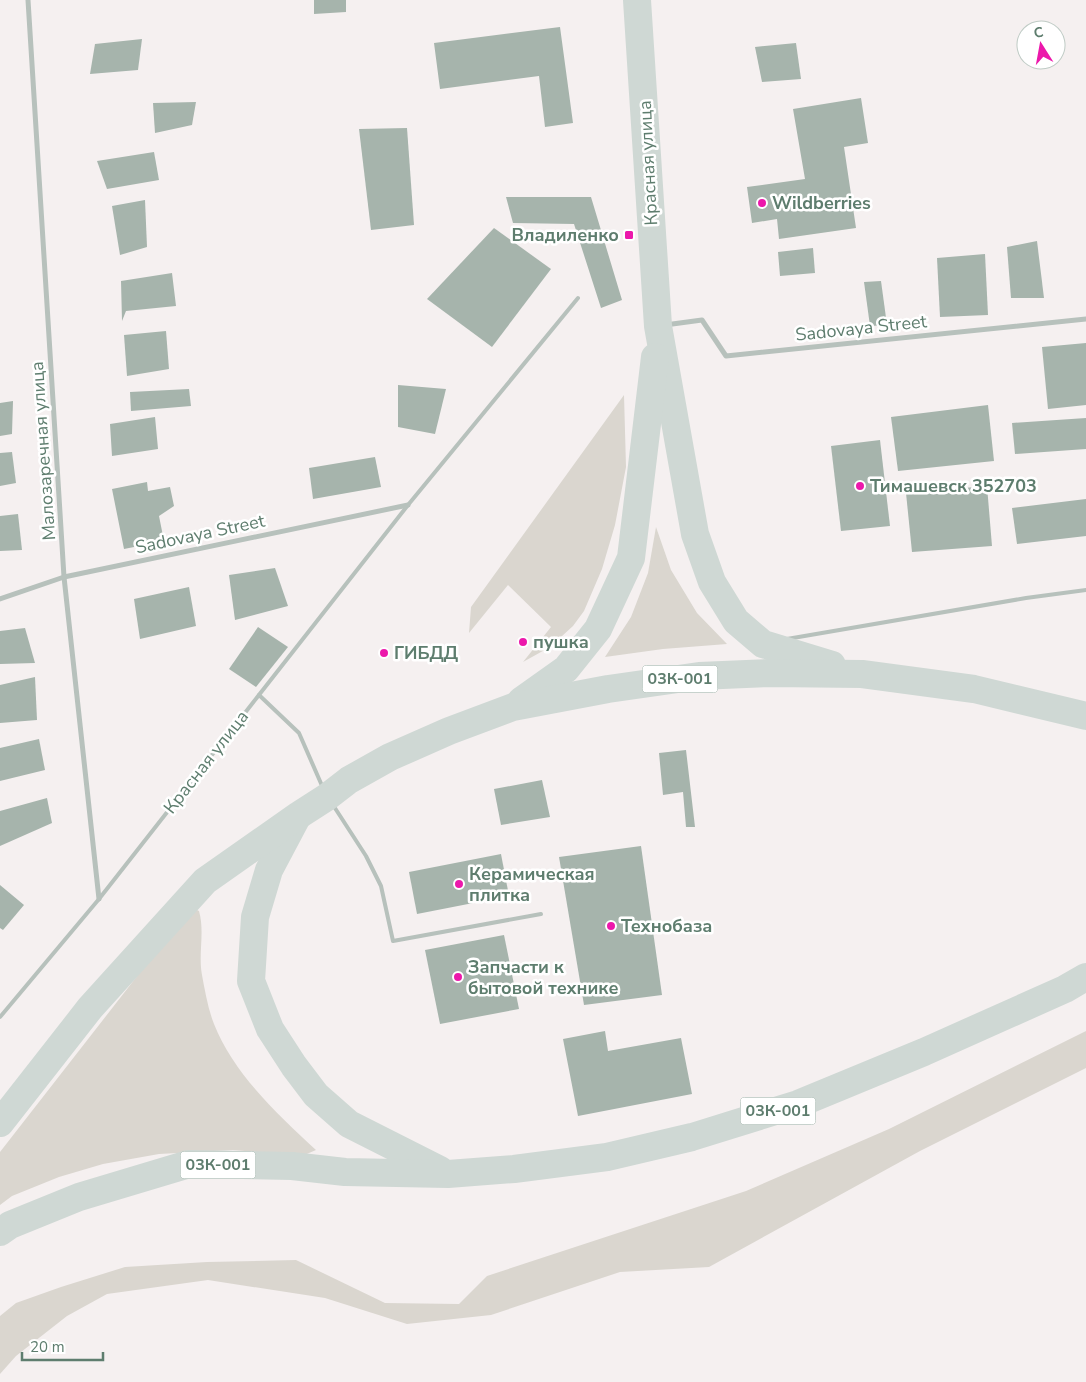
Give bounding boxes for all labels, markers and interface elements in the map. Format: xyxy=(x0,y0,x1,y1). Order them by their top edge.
north arrow xyxy=(1016,20,1066,70)
text: С xyxy=(1032,22,1046,43)
street label: Красная улица xyxy=(633,100,663,226)
place label: Wildberries xyxy=(772,191,871,215)
marker: Wildberries xyxy=(756,197,768,209)
place label: Владиленко xyxy=(511,223,619,247)
marker: Владиленко xyxy=(623,229,635,241)
street label: Sadovaya Street xyxy=(794,309,929,347)
street label: Малозаречная улица xyxy=(25,361,61,541)
place label: Тимашевск 352703 xyxy=(870,474,1037,498)
marker: Тимашевск 352703 xyxy=(854,480,866,492)
street label: Sadovaya Street xyxy=(133,508,268,559)
place label: пушка xyxy=(533,630,589,654)
marker: пушка xyxy=(517,636,529,648)
place label: ГИБДД xyxy=(394,641,458,665)
marker: ГИБДД xyxy=(378,647,390,659)
road number: 03К-001 xyxy=(642,666,718,692)
street label: Красная улица xyxy=(158,705,254,819)
place label: Керамическая плитка xyxy=(469,862,595,907)
marker: Керамическая плитка xyxy=(453,878,465,890)
place label: Технобаза xyxy=(621,914,712,938)
marker: Технобаза xyxy=(605,920,617,932)
place label: Запчасти к бытовой технике xyxy=(468,955,618,1000)
marker: Запчасти к бытовой технике xyxy=(452,971,464,983)
road number: 03К-001 xyxy=(740,1098,816,1124)
road number: 03К-001 xyxy=(180,1152,256,1178)
scale bar xyxy=(22,1330,104,1362)
text: 20 m xyxy=(30,1337,65,1357)

